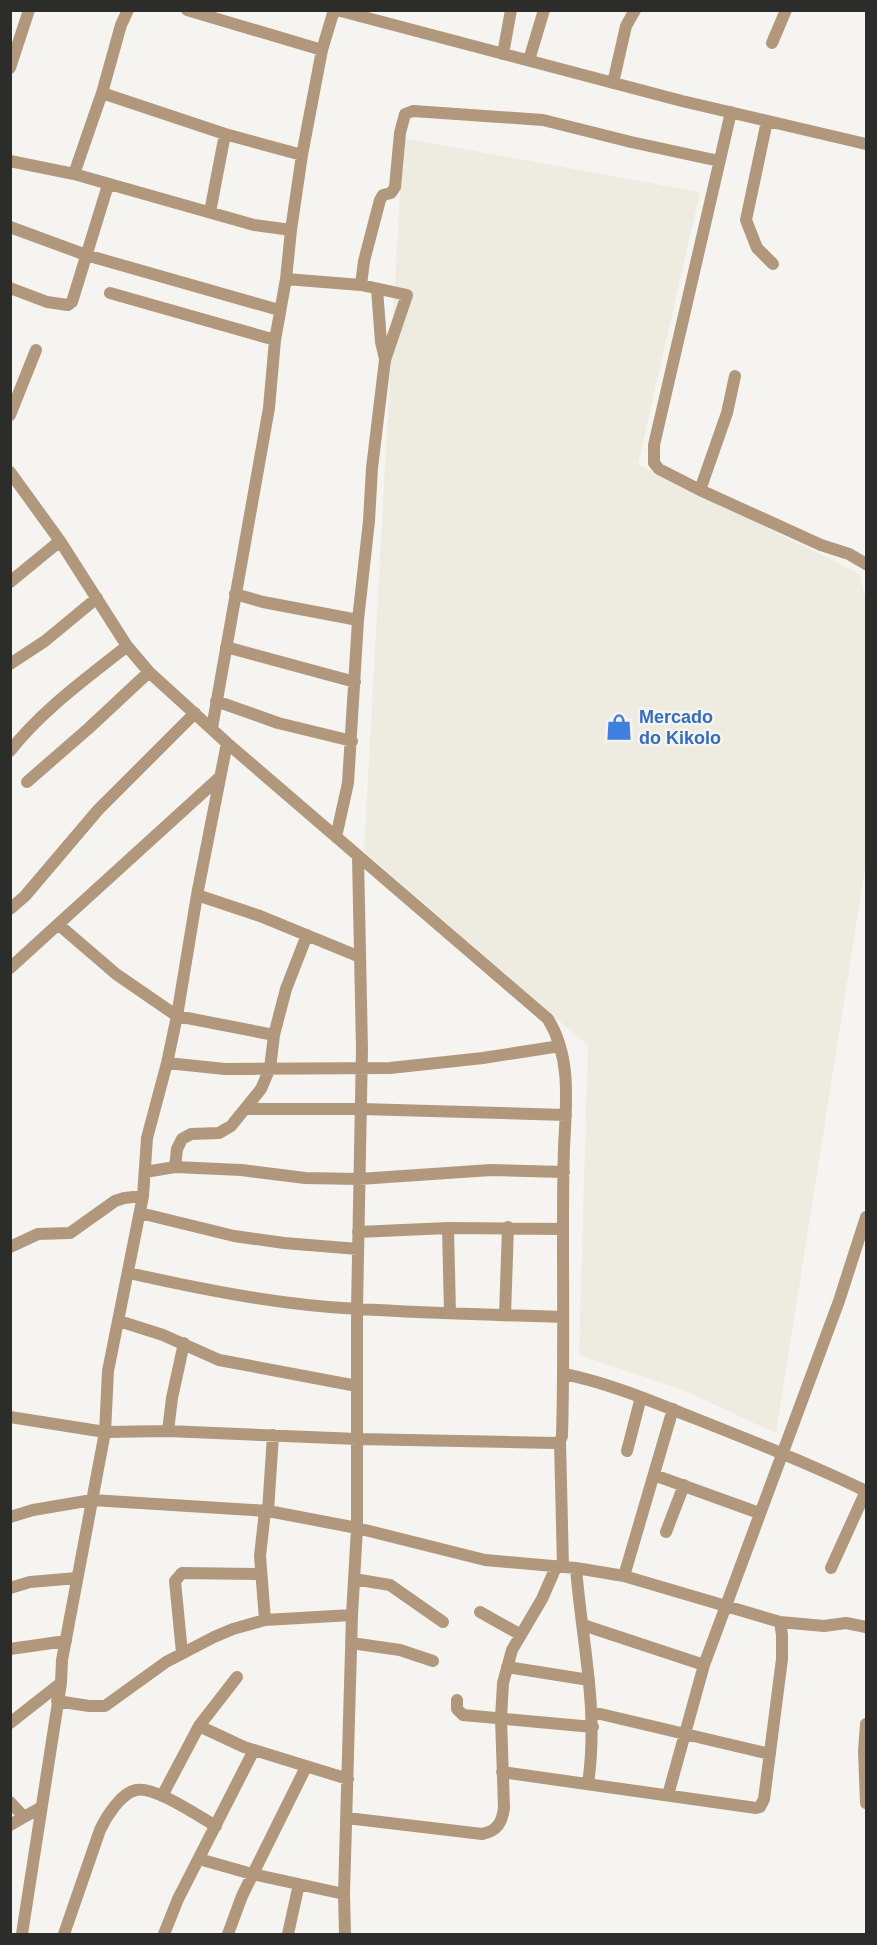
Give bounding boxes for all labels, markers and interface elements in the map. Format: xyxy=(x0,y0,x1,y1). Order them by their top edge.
place label: Mercado do Kikolo xyxy=(639,707,721,748)
shop icon: Mercado do Kikolo xyxy=(604,712,634,742)

